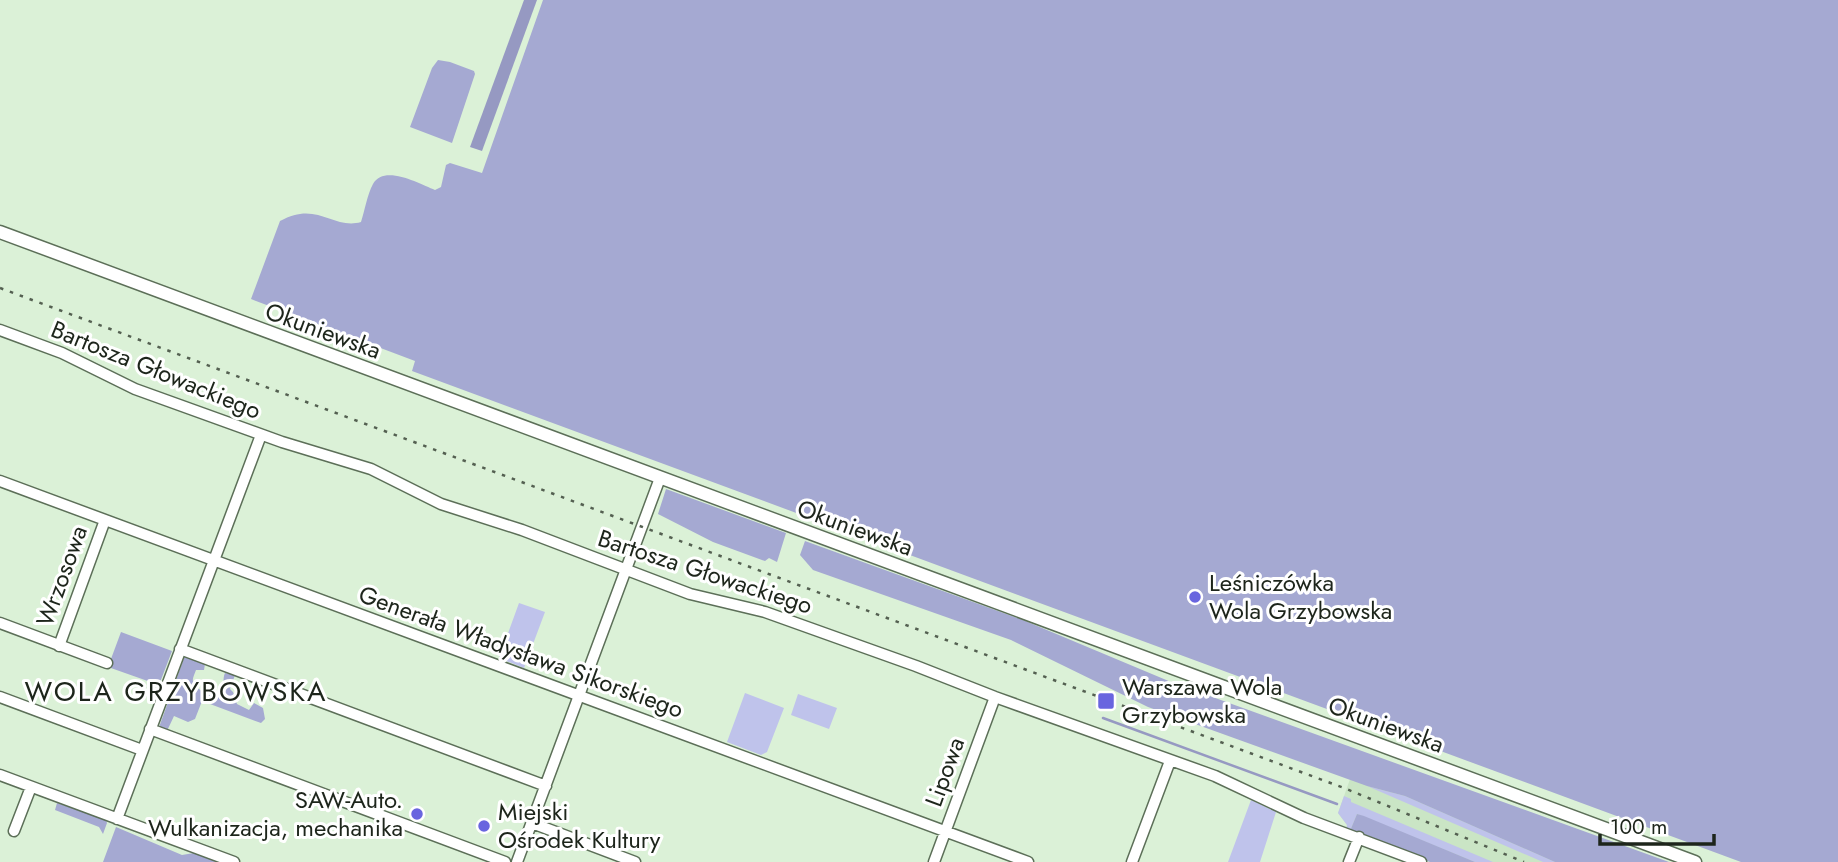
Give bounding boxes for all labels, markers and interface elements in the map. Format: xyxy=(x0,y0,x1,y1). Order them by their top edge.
street label: Okuniewska xyxy=(260,293,386,368)
street label: Bartosza Głowackiego xyxy=(46,311,266,428)
street label: Okuniewska xyxy=(792,490,918,565)
street label: Wrzosowa xyxy=(27,520,96,631)
street label: Bartosza Głowackiego xyxy=(593,520,817,623)
place label: Leśniczówka Wola Grzybowska xyxy=(1209,565,1392,628)
street label: Generała Władysława Sikorskiego xyxy=(354,576,688,727)
marker: Leśniczówka Wola Grzybowska xyxy=(1187,589,1203,605)
place label: Warszawa Wola Grzybowska xyxy=(1122,669,1282,732)
district label: WOLA GRZYBOWSKA xyxy=(24,671,328,712)
street label: Okuniewska xyxy=(1323,687,1449,762)
marker: Warszawa Wola Grzybowska xyxy=(1096,691,1116,711)
street label: Lipowa xyxy=(916,732,973,811)
place label: SAW-Auto. Wulkanizacja, mechanika xyxy=(148,782,403,845)
place label: Miejski Ośrodek Kultury xyxy=(498,794,661,857)
scale bar xyxy=(1600,802,1714,846)
marker: SAW-Auto. Wulkanizacja, mechanika xyxy=(409,806,425,822)
text: 100 m xyxy=(1610,812,1667,842)
marker: Miejski Ośrodek Kultury xyxy=(476,818,492,834)

